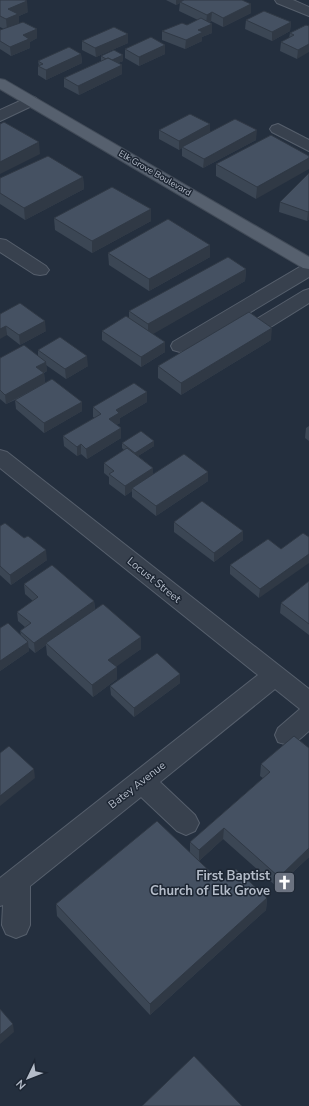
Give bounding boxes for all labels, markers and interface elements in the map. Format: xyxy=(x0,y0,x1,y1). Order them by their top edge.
street label: Elk Grove Boulevard xyxy=(116,147,194,199)
street label: Locust Street xyxy=(124,554,184,606)
street label: Batey Avenue xyxy=(105,758,169,812)
place label: First Baptist Church of Elk Grove xyxy=(150,867,271,900)
church icon: First Baptist Church of Elk Grove xyxy=(272,870,298,896)
north arrow xyxy=(8,1058,48,1098)
text: N xyxy=(13,1076,29,1093)

